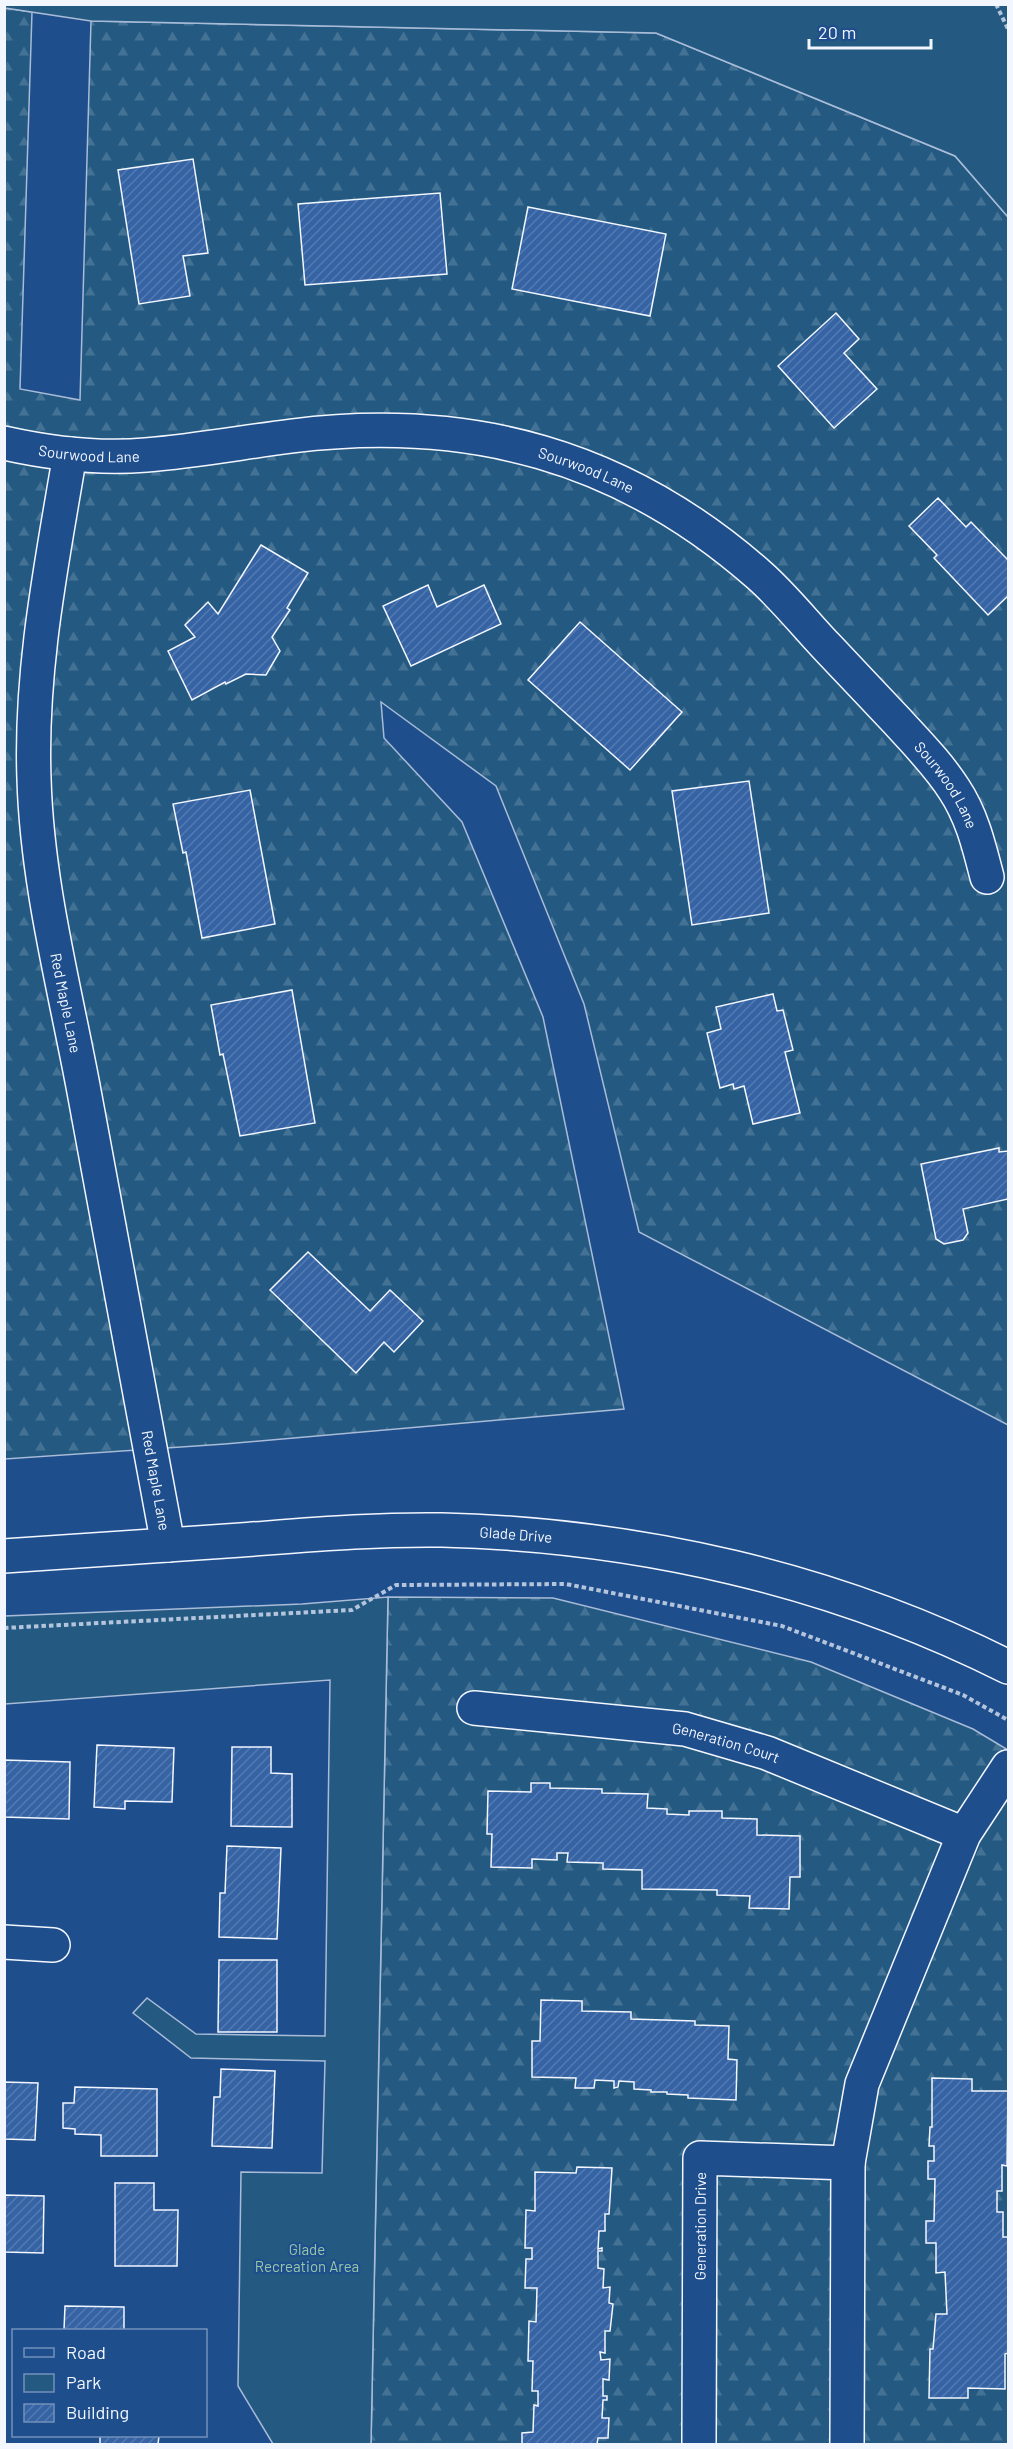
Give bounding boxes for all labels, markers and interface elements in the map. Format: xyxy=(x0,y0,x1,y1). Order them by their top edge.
scale bar xyxy=(809,12,930,50)
text: 20 m xyxy=(818,21,856,43)
street label: Sourwood Lane xyxy=(37,441,140,465)
street label: Sourwood Lane xyxy=(536,443,637,497)
street label: Sourwood Lane xyxy=(911,738,981,831)
street label: Red Maple Lane xyxy=(47,951,85,1054)
street label: Red Maple Lane xyxy=(139,1429,174,1532)
street label: Glade Drive xyxy=(479,1522,553,1546)
street label: Generation Court xyxy=(671,1719,783,1766)
street label: Generation Drive xyxy=(691,2172,709,2280)
park label: Glade Recreation Area xyxy=(255,2240,359,2275)
legend xyxy=(12,2329,207,2437)
text: Road xyxy=(66,2341,106,2363)
text: Park xyxy=(66,2371,101,2393)
text: Building xyxy=(66,2401,129,2423)

